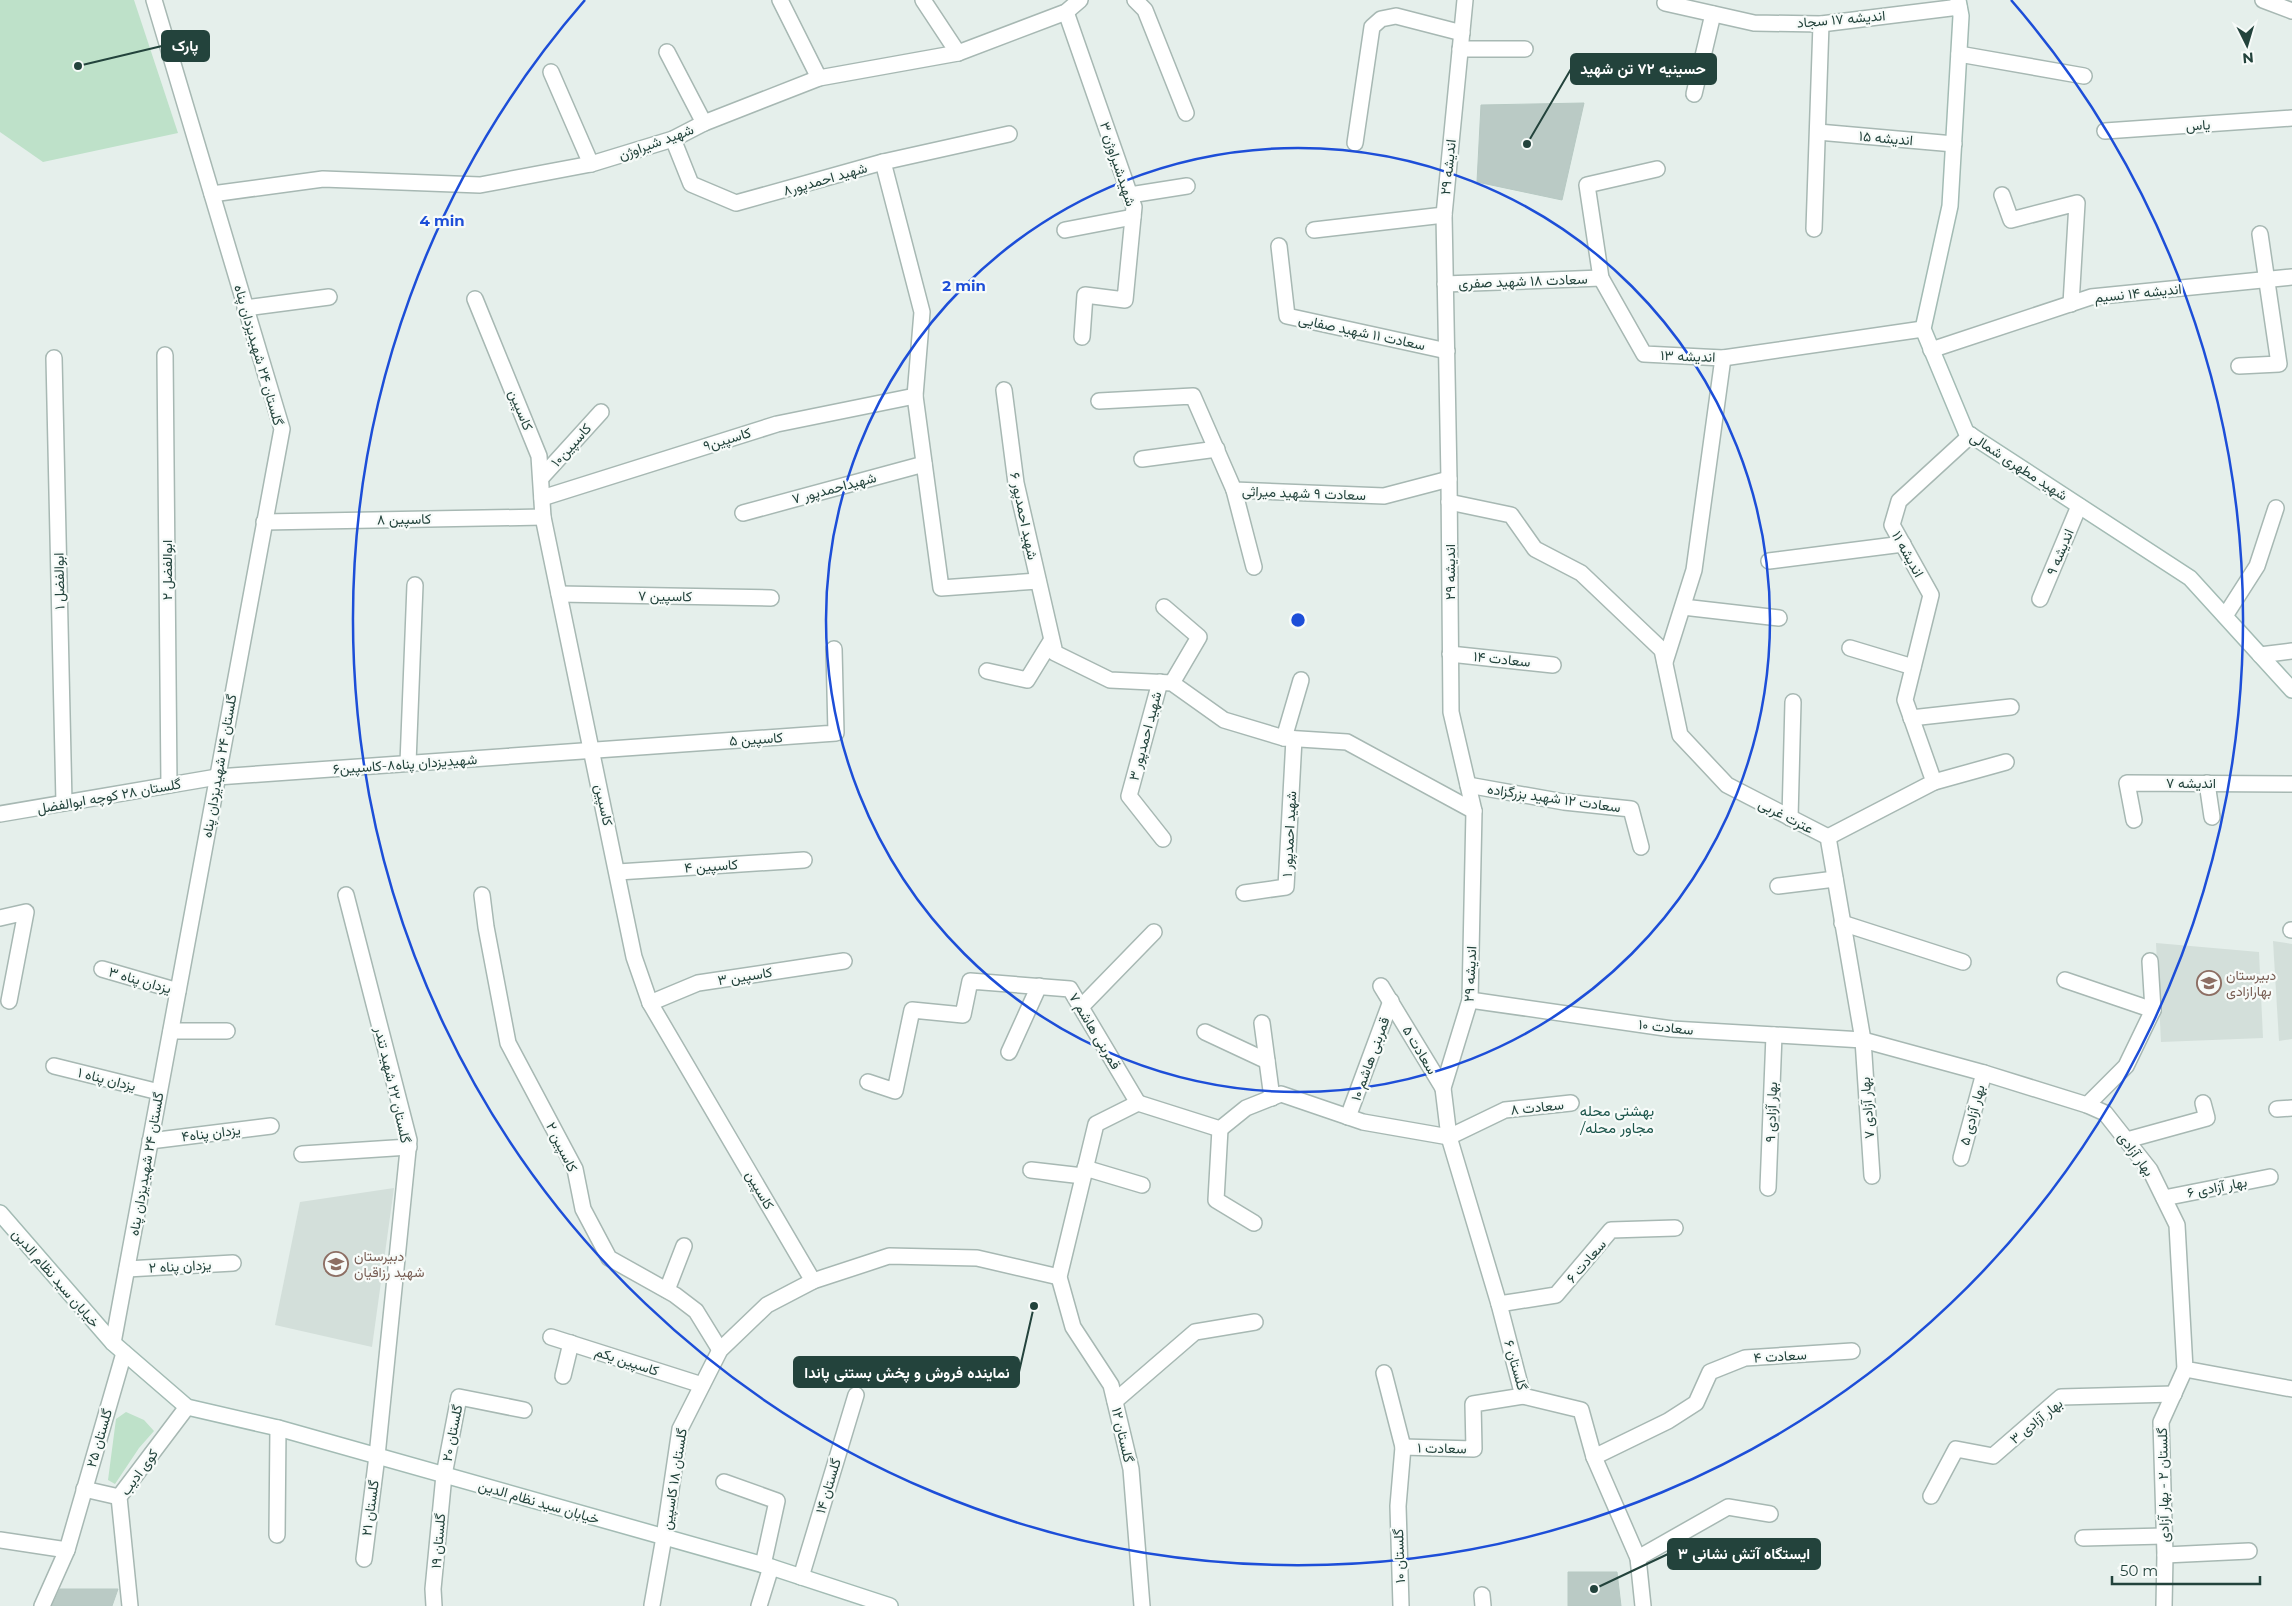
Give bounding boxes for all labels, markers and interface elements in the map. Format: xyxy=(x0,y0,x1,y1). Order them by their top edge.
street label: اندیشه ۱۷ سجاد xyxy=(1796,6,1886,32)
north arrow xyxy=(2222,20,2272,70)
callout: پارک xyxy=(162,31,209,61)
text: پارک xyxy=(172,36,198,56)
text: N xyxy=(2242,48,2255,67)
callout: حسینیه ۷۲ تن شهید xyxy=(1571,54,1716,84)
text: حسینیه ۷۲ تن شهید xyxy=(1580,59,1706,78)
street label: یاس xyxy=(2185,115,2211,135)
street label: شهیدشیراوژن ۳ xyxy=(1096,119,1140,209)
street label: شهید شیراوژن xyxy=(616,120,696,164)
street label: اندیشه ۱۵ xyxy=(1858,127,1914,149)
street label: اندیشه ۲۹ xyxy=(1436,138,1460,196)
street label: شهید احمدپور۸ xyxy=(781,158,869,201)
text: 4 min xyxy=(419,211,465,230)
street label: سعادت ۱۸ شهید صفری xyxy=(1458,270,1588,292)
text: 2 min xyxy=(942,276,986,295)
street label: اندیشه ۱۴ نسیم xyxy=(2094,279,2182,307)
street label: گلستان ۲۴ شهیدیزدان پناه xyxy=(229,282,288,428)
street label: سعادت ۱۱ شهید صفایی xyxy=(1297,310,1427,354)
street label: اندیشه ۱۳ xyxy=(1660,346,1716,366)
street label: کاسپین xyxy=(504,387,537,433)
street label: کاسپین۱۰ xyxy=(547,420,596,471)
street label: کاسپین۹ xyxy=(701,423,753,456)
street label: شهید مطهری شمالی xyxy=(1967,428,2071,504)
street label: شهیداحمدپور ۷ xyxy=(790,468,878,509)
street label: شهید احمدپور ۶ xyxy=(1005,471,1042,562)
street label: سعادت ۹ شهید میراثی xyxy=(1242,482,1366,504)
street label: کاسپین ۸ xyxy=(377,510,431,529)
street label: اندیشه ۹ xyxy=(2042,526,2078,578)
street label: اندیشه ۱۱ xyxy=(1888,528,1928,580)
street label: ابوالفضل ۲ xyxy=(158,540,176,600)
street label: اندیشه ۲۹ xyxy=(1441,544,1459,600)
street label: ابوالفضل ۱ xyxy=(50,552,68,610)
street label: کاسپین ۷ xyxy=(638,587,692,606)
centre of rings xyxy=(1289,611,1307,629)
street label: سعادت ۱۴ xyxy=(1473,647,1531,671)
street label: شهید احمدپور ۳ xyxy=(1124,690,1166,783)
street label: گلستان ۲۴ شهیدیزدان پناه xyxy=(197,693,241,839)
street label: کاسپین ۵ xyxy=(728,728,784,751)
street label: شهیدیزدان پناه۸-کاسپین۶ xyxy=(332,750,478,779)
street label: گلستان ۲۸ کوچه ابوالفضل xyxy=(36,774,183,819)
street label: اندیشه ۷ xyxy=(2166,774,2216,792)
street label: سعادت ۱۲ شهید بزرگزاده xyxy=(1486,780,1622,816)
street label: کاسپین xyxy=(590,783,617,828)
street label: شهید احمدپور ۱ xyxy=(1278,791,1301,878)
street label: عترت غربی xyxy=(1755,794,1817,838)
street label: کاسپین ۴ xyxy=(684,855,739,878)
street label: اندیشه ۲۹ xyxy=(1460,946,1480,1002)
street label: یزدان پناه ۳ xyxy=(106,962,174,999)
street label: کاسپین ۳ xyxy=(716,963,774,990)
place label: دبیرستان بهارازادی xyxy=(2226,966,2277,1000)
school or university icon: دبیرستان بهارازادی xyxy=(2196,970,2222,996)
street label: قمربنی هاشم ۷ xyxy=(1065,989,1125,1073)
street label: قمربنی هاشم ۱۰ xyxy=(1346,1015,1394,1103)
street label: سعادت ۱۰ xyxy=(1638,1015,1694,1039)
street label: سعادت ۵ xyxy=(1398,1022,1442,1078)
street label: گلستان ۲۲ شهید تندر xyxy=(371,1024,415,1145)
street label: یزدان پناه ۱ xyxy=(76,1063,138,1096)
street label: بهار آزادی ۷ xyxy=(1856,1076,1878,1140)
street label: بهار آزادی ۹ xyxy=(1761,1081,1781,1143)
street label: بهار آزادی ۵ xyxy=(1955,1083,1989,1147)
street label: گلستان ۲۴ شهیدیزدان پناه xyxy=(124,1091,168,1237)
street label: سعادت ۸ xyxy=(1509,1095,1565,1119)
district label: بهشتی محله /مجاور محله xyxy=(1579,1101,1654,1137)
street label: کاسپین ۲ xyxy=(541,1119,582,1175)
street label: یزدان پناه۴ xyxy=(180,1120,242,1147)
street label: بهار آزادی xyxy=(2114,1128,2158,1180)
street label: کاسپین xyxy=(741,1167,778,1213)
street label: بهار آزادی ۶ xyxy=(2186,1172,2248,1202)
street label: خیابان سید نظام الدین xyxy=(8,1225,104,1331)
street label: سعادت ۶ xyxy=(1562,1235,1610,1287)
place label: دبیرستان شهید رزاقیان xyxy=(354,1247,424,1281)
school or university icon: دبیرستان شهید رزاقیان xyxy=(323,1251,349,1277)
street label: یزدان پناه ۲ xyxy=(148,1255,212,1278)
street label: گلستان ۶ xyxy=(1500,1338,1532,1392)
street label: کاسپین یکم xyxy=(592,1342,661,1381)
street label: سعادت ۴ xyxy=(1753,1345,1807,1367)
callout: نماینده فروش و پخش بستنی پاندا xyxy=(794,1357,1019,1387)
text: نماینده فروش و پخش بستنی پاندا xyxy=(804,1363,1010,1383)
street label: بهار آزادی ۳ xyxy=(2006,1394,2066,1448)
street label: گلستان ۲۰ xyxy=(438,1403,466,1463)
street label: گلستان ۱۲ xyxy=(1108,1406,1138,1464)
street label: گلستان ۲۵ xyxy=(82,1407,116,1469)
street label: گلستان ۱۸ کاسپین xyxy=(657,1427,692,1531)
street label: گلستان ۲ - بهار آزادی xyxy=(2153,1427,2173,1543)
street label: سعادت ۱ xyxy=(1417,1439,1467,1457)
street label: کوی ادیب xyxy=(116,1445,162,1499)
street label: گلستان ۱۴ xyxy=(811,1456,845,1516)
street label: خیابان سید نظام الدین xyxy=(476,1476,602,1528)
street label: گلستان ۲۱ xyxy=(357,1479,383,1537)
street label: گلستان ۱۹ xyxy=(427,1513,449,1569)
street label: گلستان ۱۰ xyxy=(1389,1528,1409,1584)
callout: ایستگاه آتش نشانی ۳ xyxy=(1668,1539,1820,1569)
text: ایستگاه آتش نشانی ۳ xyxy=(1678,1544,1810,1563)
scale bar xyxy=(2112,1554,2260,1586)
text: 50 m xyxy=(2120,1561,2158,1580)

